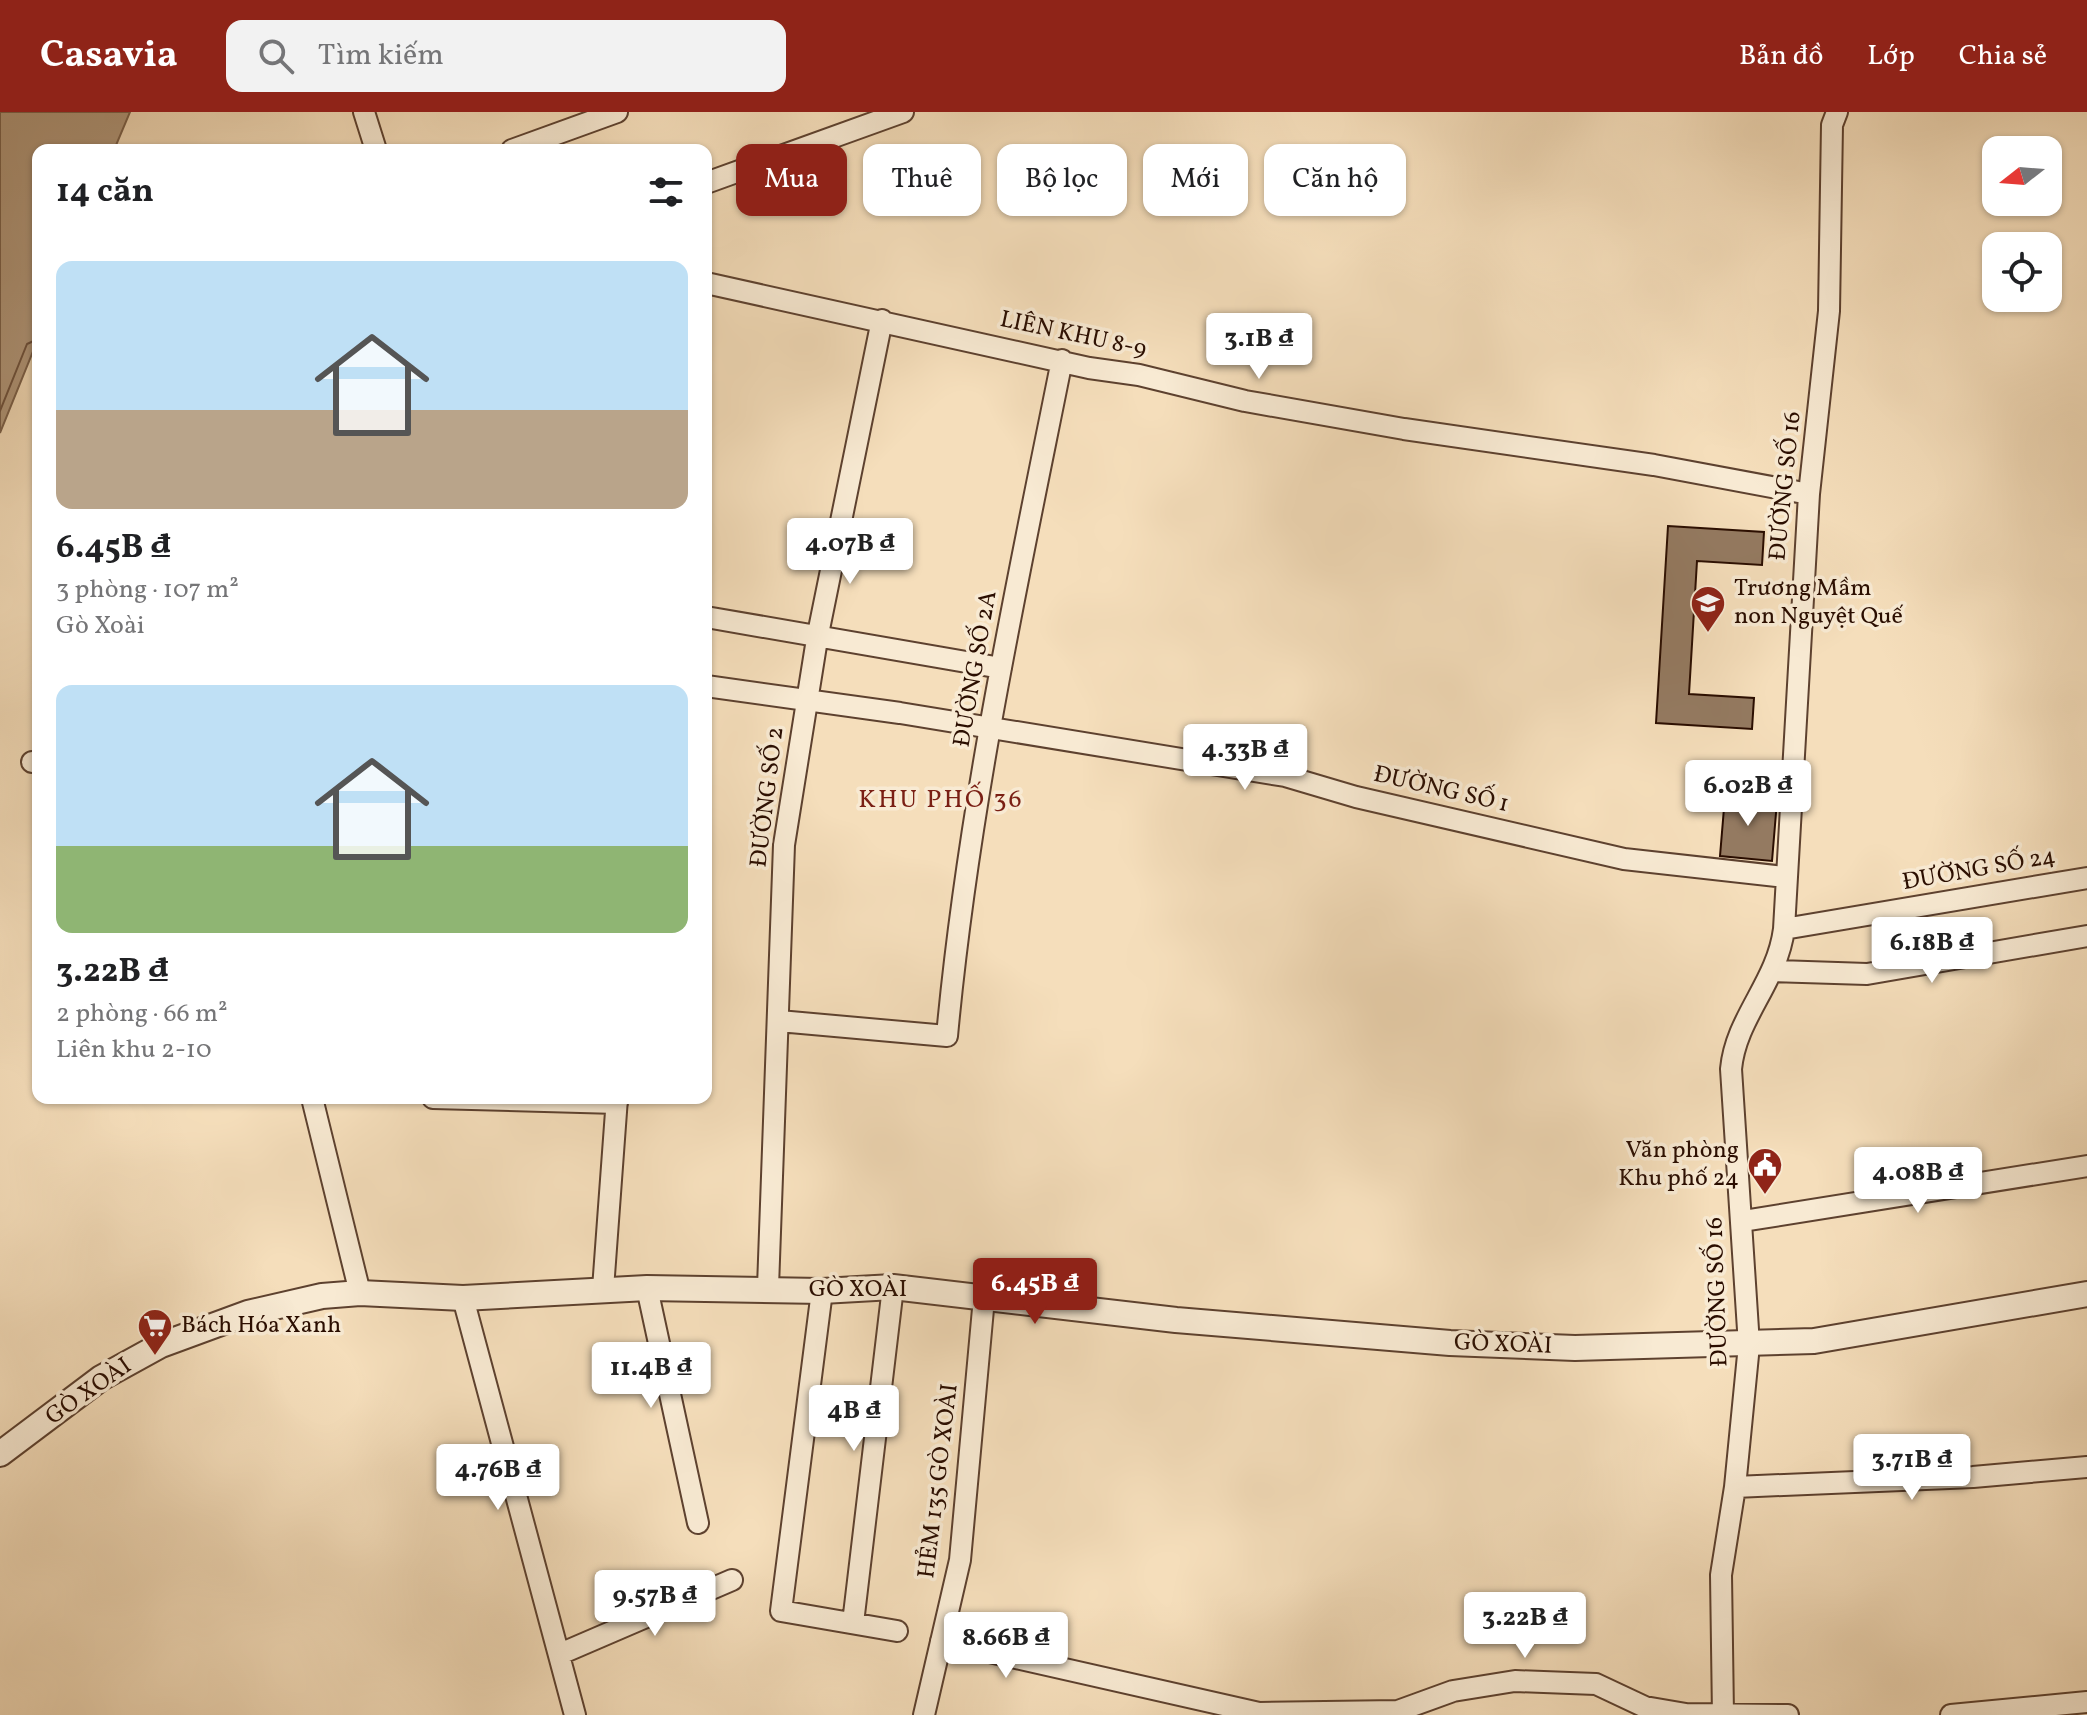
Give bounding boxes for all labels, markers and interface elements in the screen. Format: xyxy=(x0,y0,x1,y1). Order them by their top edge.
search box xyxy=(226,20,786,92)
text: Casavia xyxy=(40,30,178,83)
icon: search xyxy=(254,34,298,78)
text: Tìm kiếm xyxy=(318,35,444,77)
text: Bản đồ xyxy=(1739,37,1823,76)
text: Lớp xyxy=(1867,37,1915,76)
text: Chia sẻ xyxy=(1959,37,2047,76)
north arrow xyxy=(1982,136,2062,216)
map controls xyxy=(1982,136,2062,312)
chip: Mua xyxy=(736,144,847,216)
chip: Thuê xyxy=(863,144,981,216)
chip: Bộ lọc xyxy=(997,144,1127,216)
chip: Mới xyxy=(1143,144,1248,216)
chip: Căn hộ xyxy=(1264,144,1406,216)
text: 14 căn xyxy=(56,169,154,216)
icon: filters xyxy=(644,170,688,214)
button: locate xyxy=(1982,232,2062,312)
street label: LIÊN KHU 8-9 xyxy=(997,303,1149,367)
icon: home xyxy=(300,313,444,457)
pin: 3.1B ₫ xyxy=(1194,313,1324,381)
text: 3.1B ₫ xyxy=(1224,321,1294,357)
street label: ĐƯỜNG SỐ 16 xyxy=(1760,410,1811,562)
pin: 4.07B ₫ xyxy=(776,518,924,586)
text: 6.45B ₫ xyxy=(56,525,171,572)
text: 4.07B ₫ xyxy=(805,526,895,562)
text: 3 phòng · 107 m² xyxy=(56,572,239,608)
place label: Trương Mầm non Nguyệt Quế xyxy=(1734,572,1904,634)
school or university icon: Trương Mầm non Nguyệt Quế xyxy=(1689,584,1727,634)
street label: ĐƯỜNG SỐ 2A xyxy=(945,588,1006,750)
text: Gò Xoài xyxy=(56,608,145,644)
pin: 4.33B ₫ xyxy=(1171,724,1319,792)
street label: ĐƯỜNG SỐ 2 xyxy=(742,725,793,869)
text: 4.33B ₫ xyxy=(1201,732,1289,768)
icon: home xyxy=(300,737,444,881)
street label: ĐƯỜNG SỐ 1 xyxy=(1370,757,1512,822)
pin: 6.02B ₫ xyxy=(1674,760,1822,828)
text: 6.02B ₫ xyxy=(1703,768,1793,804)
district label: KHU PHỐ 36 xyxy=(858,781,1024,818)
street label: ĐƯỜNG SỐ 24 xyxy=(1900,839,2058,900)
pin: 6.18B ₫ xyxy=(1858,917,2006,985)
text: 6.18B ₫ xyxy=(1890,925,1974,961)
text: 3.22B ₫ xyxy=(56,949,169,996)
text: 2 phòng · 66 m² xyxy=(56,996,228,1032)
text: Liên khu 2-10 xyxy=(56,1032,212,1068)
place label: Văn phòng Khu phố 24 xyxy=(1618,1134,1739,1196)
public building icon: Văn phòng Khu phố 24 xyxy=(1746,1146,1784,1196)
pin: 4.08B ₫ xyxy=(1844,1147,1992,1215)
text: 4.08B ₫ xyxy=(1872,1155,1964,1191)
street label: ĐƯỜNG SỐ 16 xyxy=(1697,1216,1738,1368)
pin: 6.45B ₫ xyxy=(961,1258,1109,1326)
text: 6.45B ₫ xyxy=(991,1266,1079,1302)
street label: GÒ XOÀI xyxy=(809,1273,907,1307)
supermarket icon: Bách Hóa Xanh xyxy=(136,1307,174,1357)
place label: Bách Hóa Xanh xyxy=(181,1309,341,1343)
street label: GÒ XOÀI xyxy=(1453,1326,1553,1364)
pin: 11.4B ₫ xyxy=(577,1342,725,1410)
street label: GÒ XOÀI xyxy=(39,1350,139,1434)
text: 11.4B ₫ xyxy=(610,1350,692,1386)
street label: HẺM 135 GÒ XOÀI xyxy=(910,1382,968,1580)
pin: 4B ₫ xyxy=(807,1385,901,1453)
text: 4B ₫ xyxy=(827,1393,881,1429)
pin: 3.71B ₫ xyxy=(1838,1434,1986,1502)
text: 3.71B ₫ xyxy=(1871,1442,1953,1478)
pin: 4.76B ₫ xyxy=(424,1444,572,1512)
text: 4.76B ₫ xyxy=(454,1452,542,1488)
pin: 9.57B ₫ xyxy=(581,1570,729,1638)
text: 9.57B ₫ xyxy=(613,1578,697,1614)
pin: 3.22B ₫ xyxy=(1451,1592,1599,1660)
text: 3.22B ₫ xyxy=(1482,1600,1568,1636)
pin: 8.66B ₫ xyxy=(932,1612,1080,1680)
text: 8.66B ₫ xyxy=(962,1620,1050,1656)

